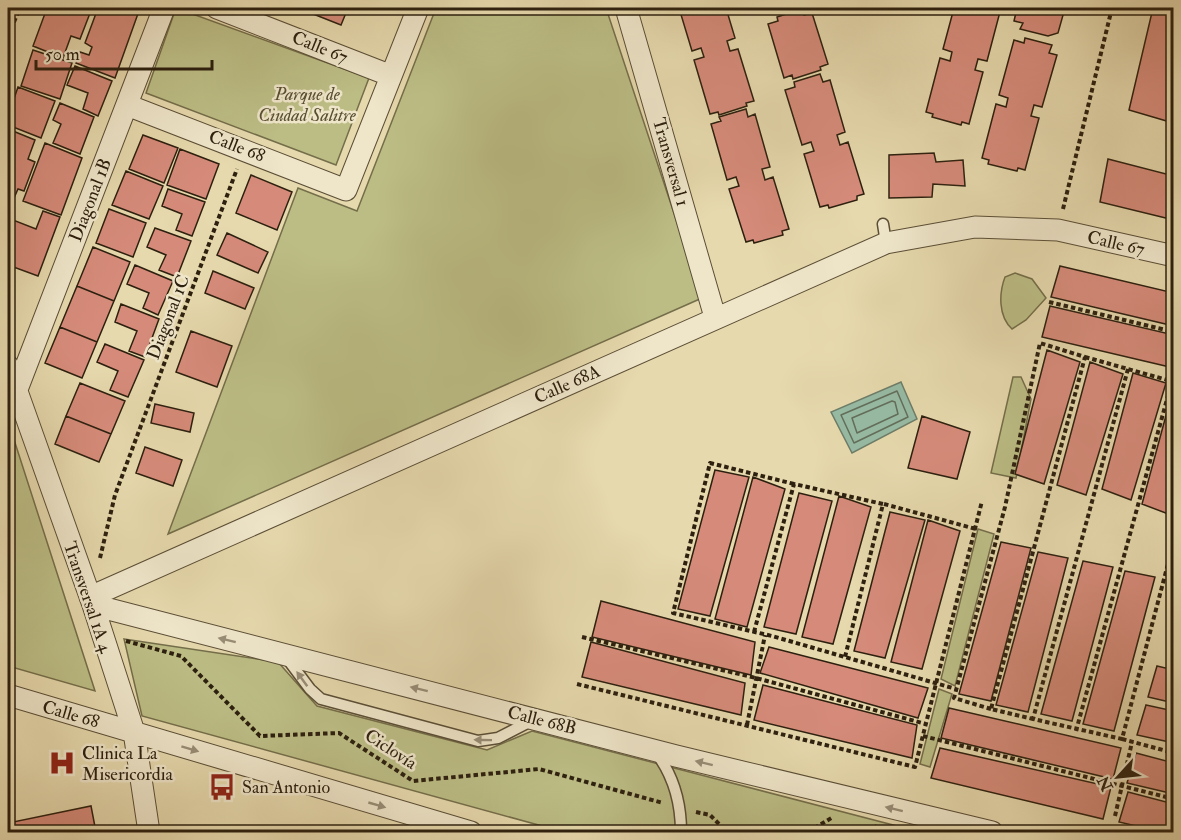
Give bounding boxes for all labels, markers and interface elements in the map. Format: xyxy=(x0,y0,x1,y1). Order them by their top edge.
street label: Calle 67 xyxy=(288,26,351,69)
scale bar xyxy=(36,33,212,71)
text: 50 m xyxy=(45,43,80,66)
park label: Parque de Ciudad Salitre xyxy=(258,83,357,127)
street label: Transversal 1 xyxy=(647,115,694,209)
street label: Calle 68 xyxy=(205,125,268,168)
street label: Diagonal 1B xyxy=(64,155,117,245)
street label: Calle 67 xyxy=(1085,226,1147,261)
street label: Diagonal 1C xyxy=(142,271,195,363)
street label: Calle 68A xyxy=(531,360,604,409)
street label: Transversal 1A 4 xyxy=(58,539,118,657)
one-way arrow xyxy=(218,634,236,644)
one-way arrow xyxy=(297,672,309,687)
one-way arrow xyxy=(409,683,428,693)
street label: Calle 68 xyxy=(40,695,102,734)
street label: Calle 68B xyxy=(505,701,579,740)
street label: Ciclovía xyxy=(360,724,422,775)
one-way arrow xyxy=(473,735,492,745)
place label: Clinica La Misericordia xyxy=(82,742,173,786)
one-way arrow xyxy=(181,745,199,755)
north arrow xyxy=(1088,747,1148,807)
hospital icon: Clinica La Misericordia xyxy=(47,748,77,778)
one-way arrow xyxy=(695,757,714,767)
bus stop icon: San Antonio xyxy=(207,772,237,802)
text: N xyxy=(1093,772,1118,795)
place label: San Antonio xyxy=(242,776,331,799)
one-way arrow xyxy=(368,801,386,810)
one-way arrow xyxy=(885,803,903,813)

